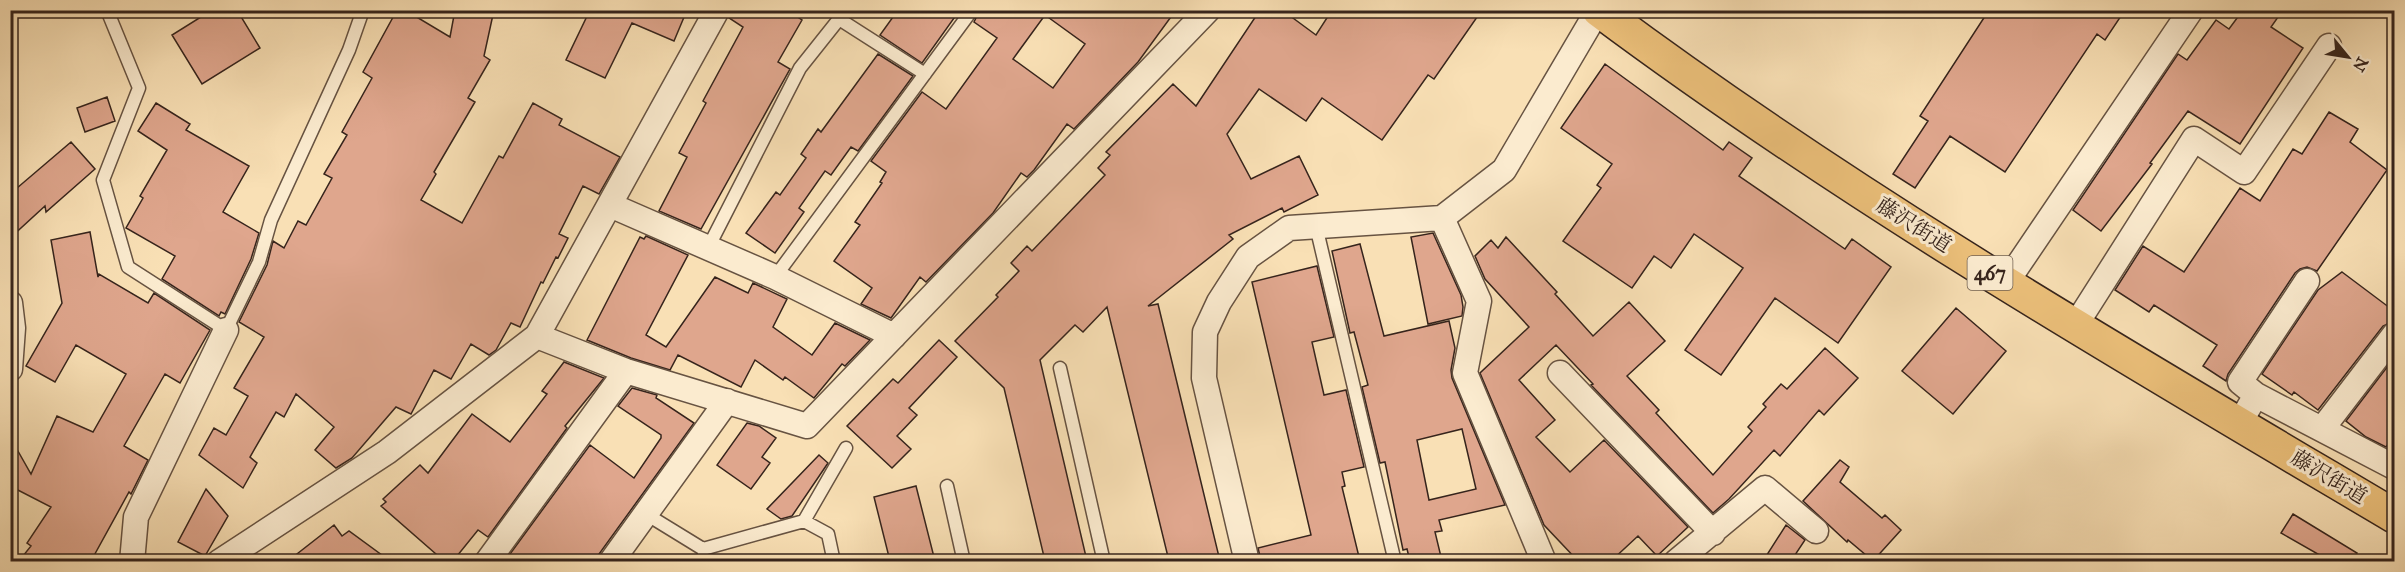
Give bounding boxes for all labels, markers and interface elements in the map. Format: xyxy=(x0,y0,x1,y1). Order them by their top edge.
north arrow xyxy=(2318,27,2378,87)
text: N xyxy=(2349,54,2372,75)
street label: 藤沢街道 xyxy=(1871,192,1957,258)
road number: 467 xyxy=(1968,256,2012,290)
street label: 藤沢街道 xyxy=(2286,444,2372,510)

